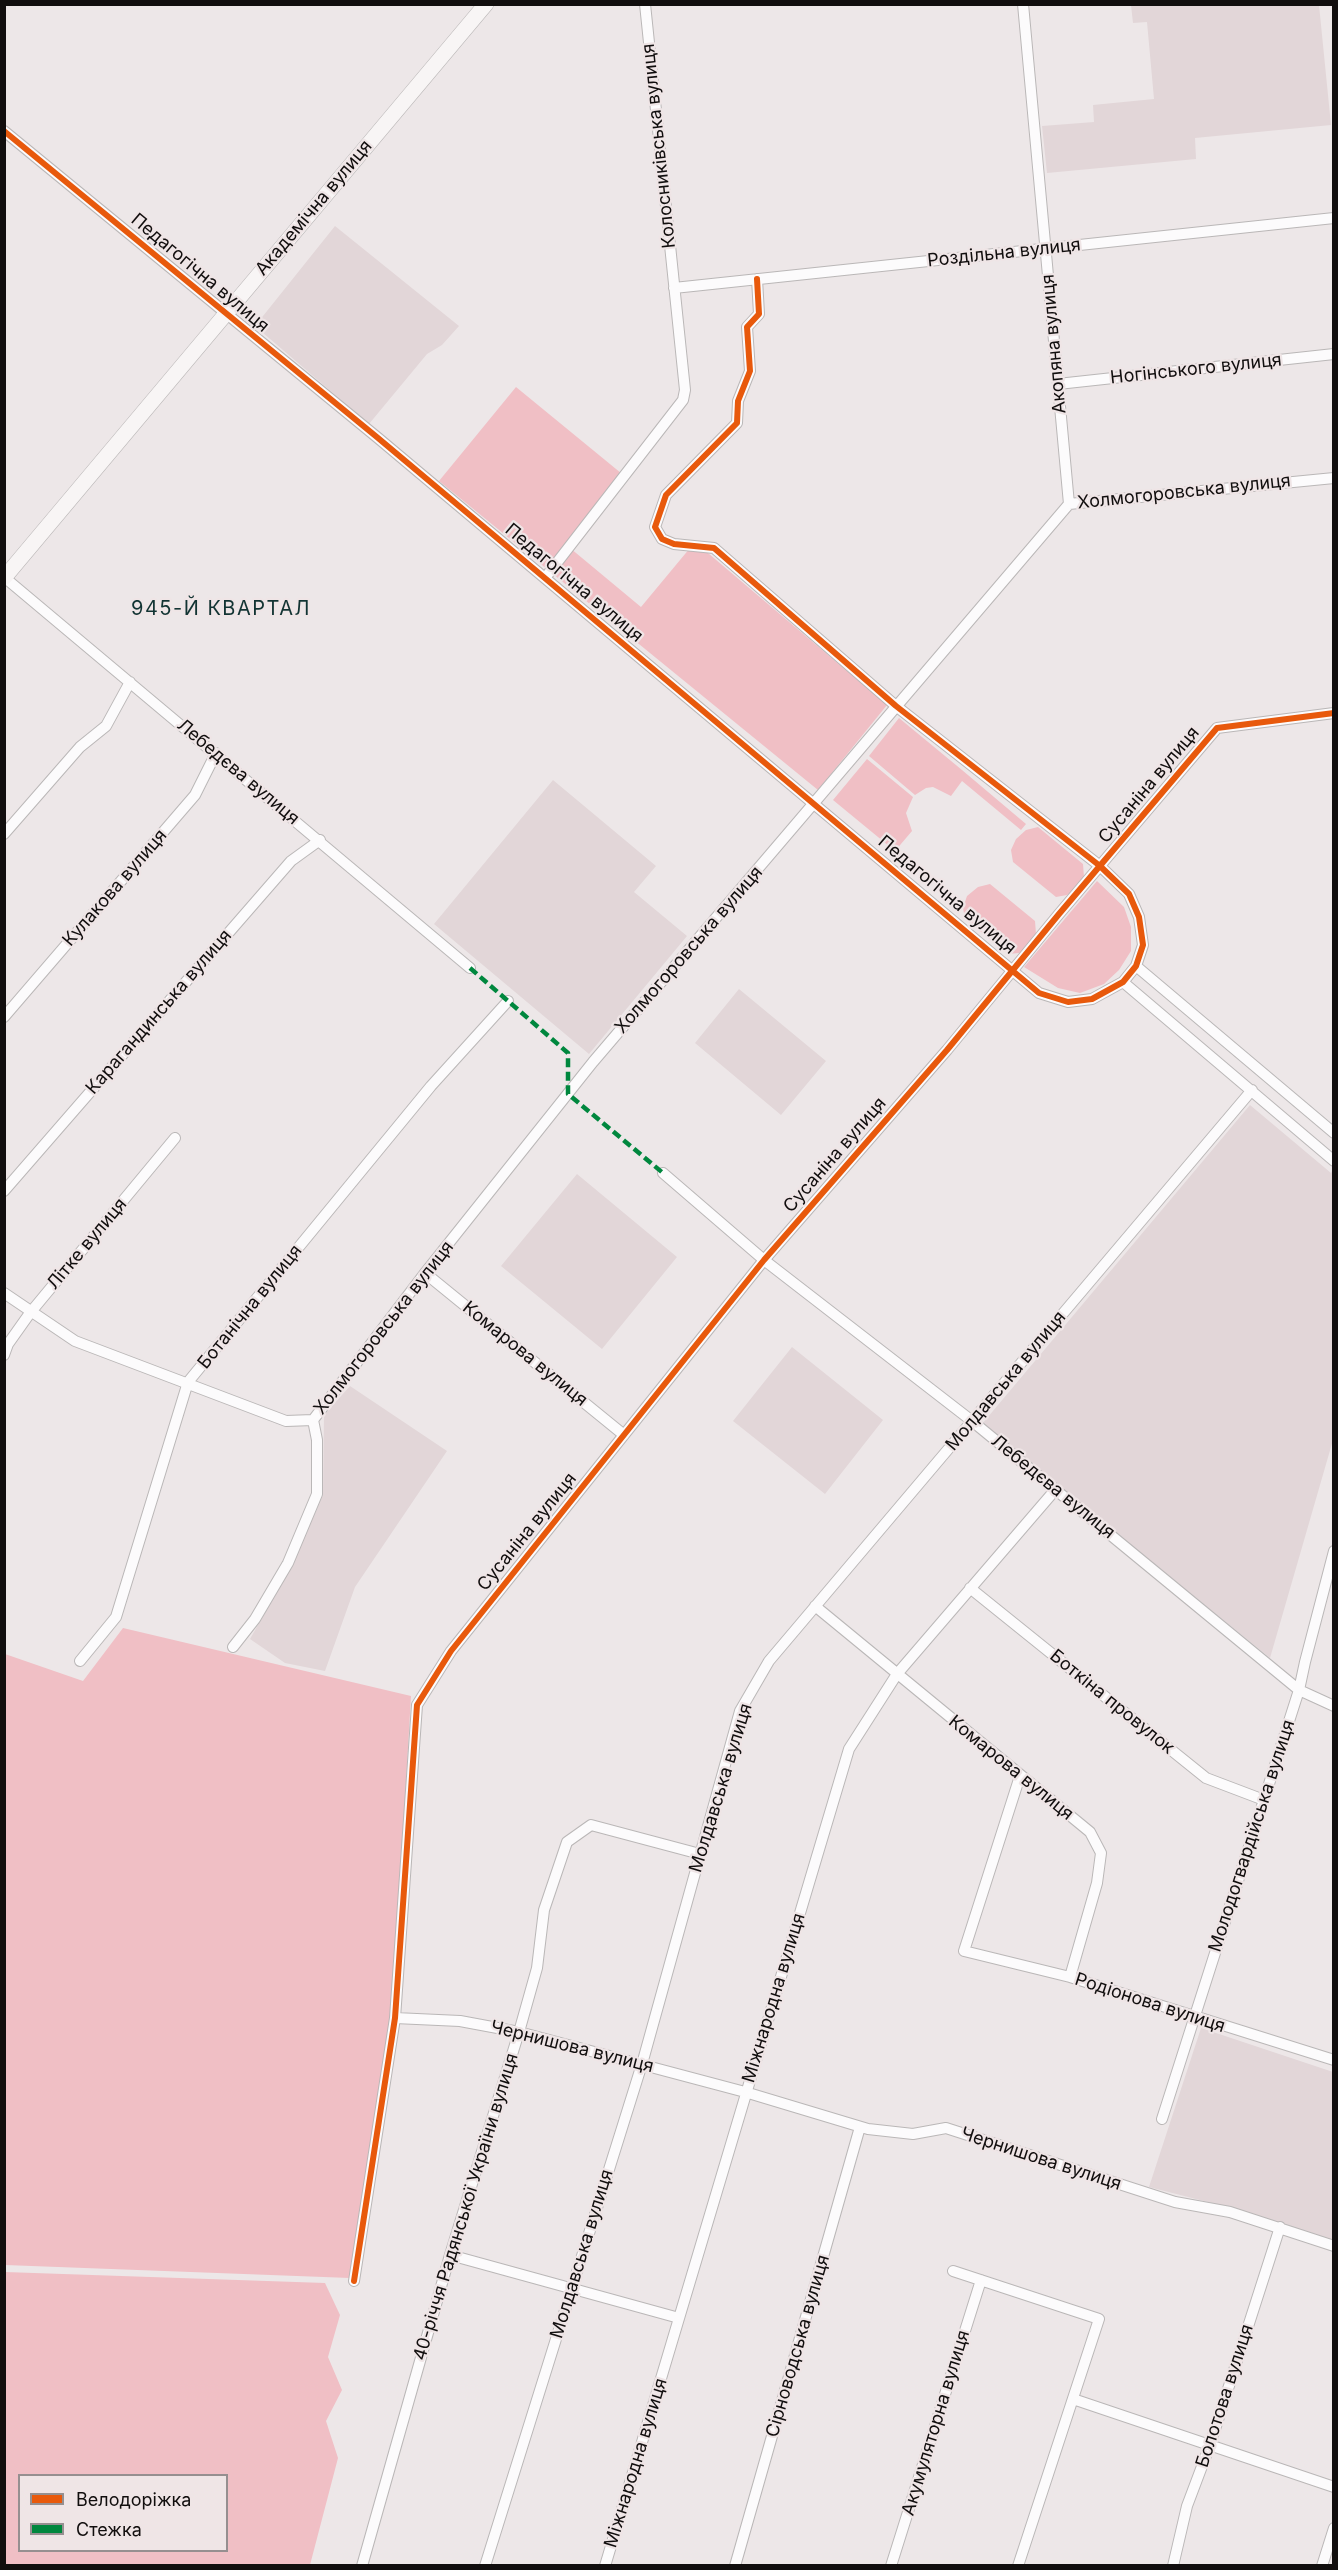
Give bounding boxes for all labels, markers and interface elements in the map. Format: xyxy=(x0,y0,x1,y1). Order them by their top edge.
street label: Колосниківська вулиця xyxy=(638,43,680,249)
street label: Академічна вулиця xyxy=(251,136,377,280)
street label: Педагогічна вулиця xyxy=(127,209,273,337)
street label: Роздільна вулиця xyxy=(926,234,1082,272)
street label: Акопяна вулиця xyxy=(1037,273,1071,415)
street label: Ногінського вулиця xyxy=(1109,349,1283,389)
street label: Холмогоровська вулиця xyxy=(1076,470,1292,514)
street label: Педагогічна вулиця xyxy=(501,519,647,647)
district label: 945-Й КВАРТАЛ xyxy=(131,597,311,621)
street label: Лебедєва вулиця xyxy=(172,715,304,829)
street label: Сусаніна вулиця xyxy=(1094,722,1204,848)
street label: Кулакова вулиця xyxy=(58,825,172,951)
street label: Педагогічна вулиця xyxy=(874,831,1020,959)
street label: Холмогоровська вулиця xyxy=(611,862,767,1038)
street label: Карагандинська вулиця xyxy=(82,925,236,1099)
street label: Сусаніна вулиця xyxy=(779,1093,891,1217)
street label: Літке вулиця xyxy=(43,1194,131,1294)
street label: Холмогоровська вулиця xyxy=(310,1237,458,1419)
street label: Ботанічна вулиця xyxy=(193,1241,307,1373)
street label: Комарова вулиця xyxy=(458,1297,592,1411)
street label: Молдавська вулиця xyxy=(941,1307,1071,1455)
street label: Лебедєва вулиця xyxy=(987,1430,1119,1544)
street label: Сусаніна вулиця xyxy=(473,1469,581,1595)
street label: Боткіна провулок xyxy=(1045,1645,1179,1759)
street label: Молдавська вулиця xyxy=(685,1701,757,1875)
street label: Комарова вулиця xyxy=(944,1711,1078,1825)
street label: Молодогвардійська вулиця xyxy=(1204,1717,1300,1955)
street label: Міжнародна вулиця xyxy=(738,1911,810,2085)
street label: Родіонова вулиця xyxy=(1072,1969,1228,2037)
street label: Чернишова вулиця xyxy=(488,2016,656,2078)
street label: 40-річчя Радянської України вулиця xyxy=(409,2051,523,2363)
street label: Чернишова вулиця xyxy=(958,2123,1124,2195)
street label: Молдавська вулиця xyxy=(546,2167,618,2341)
street label: Сірноводська вулиця xyxy=(762,2252,834,2440)
street label: Болотова вулиця xyxy=(1192,2322,1258,2470)
street label: Акумуляторна вулиця xyxy=(898,2328,974,2518)
street label: Міжнародна вулиця xyxy=(600,2376,672,2550)
legend xyxy=(18,2474,228,2552)
text: Велодоріжка xyxy=(76,2489,191,2510)
text: Стежка xyxy=(76,2519,142,2540)

